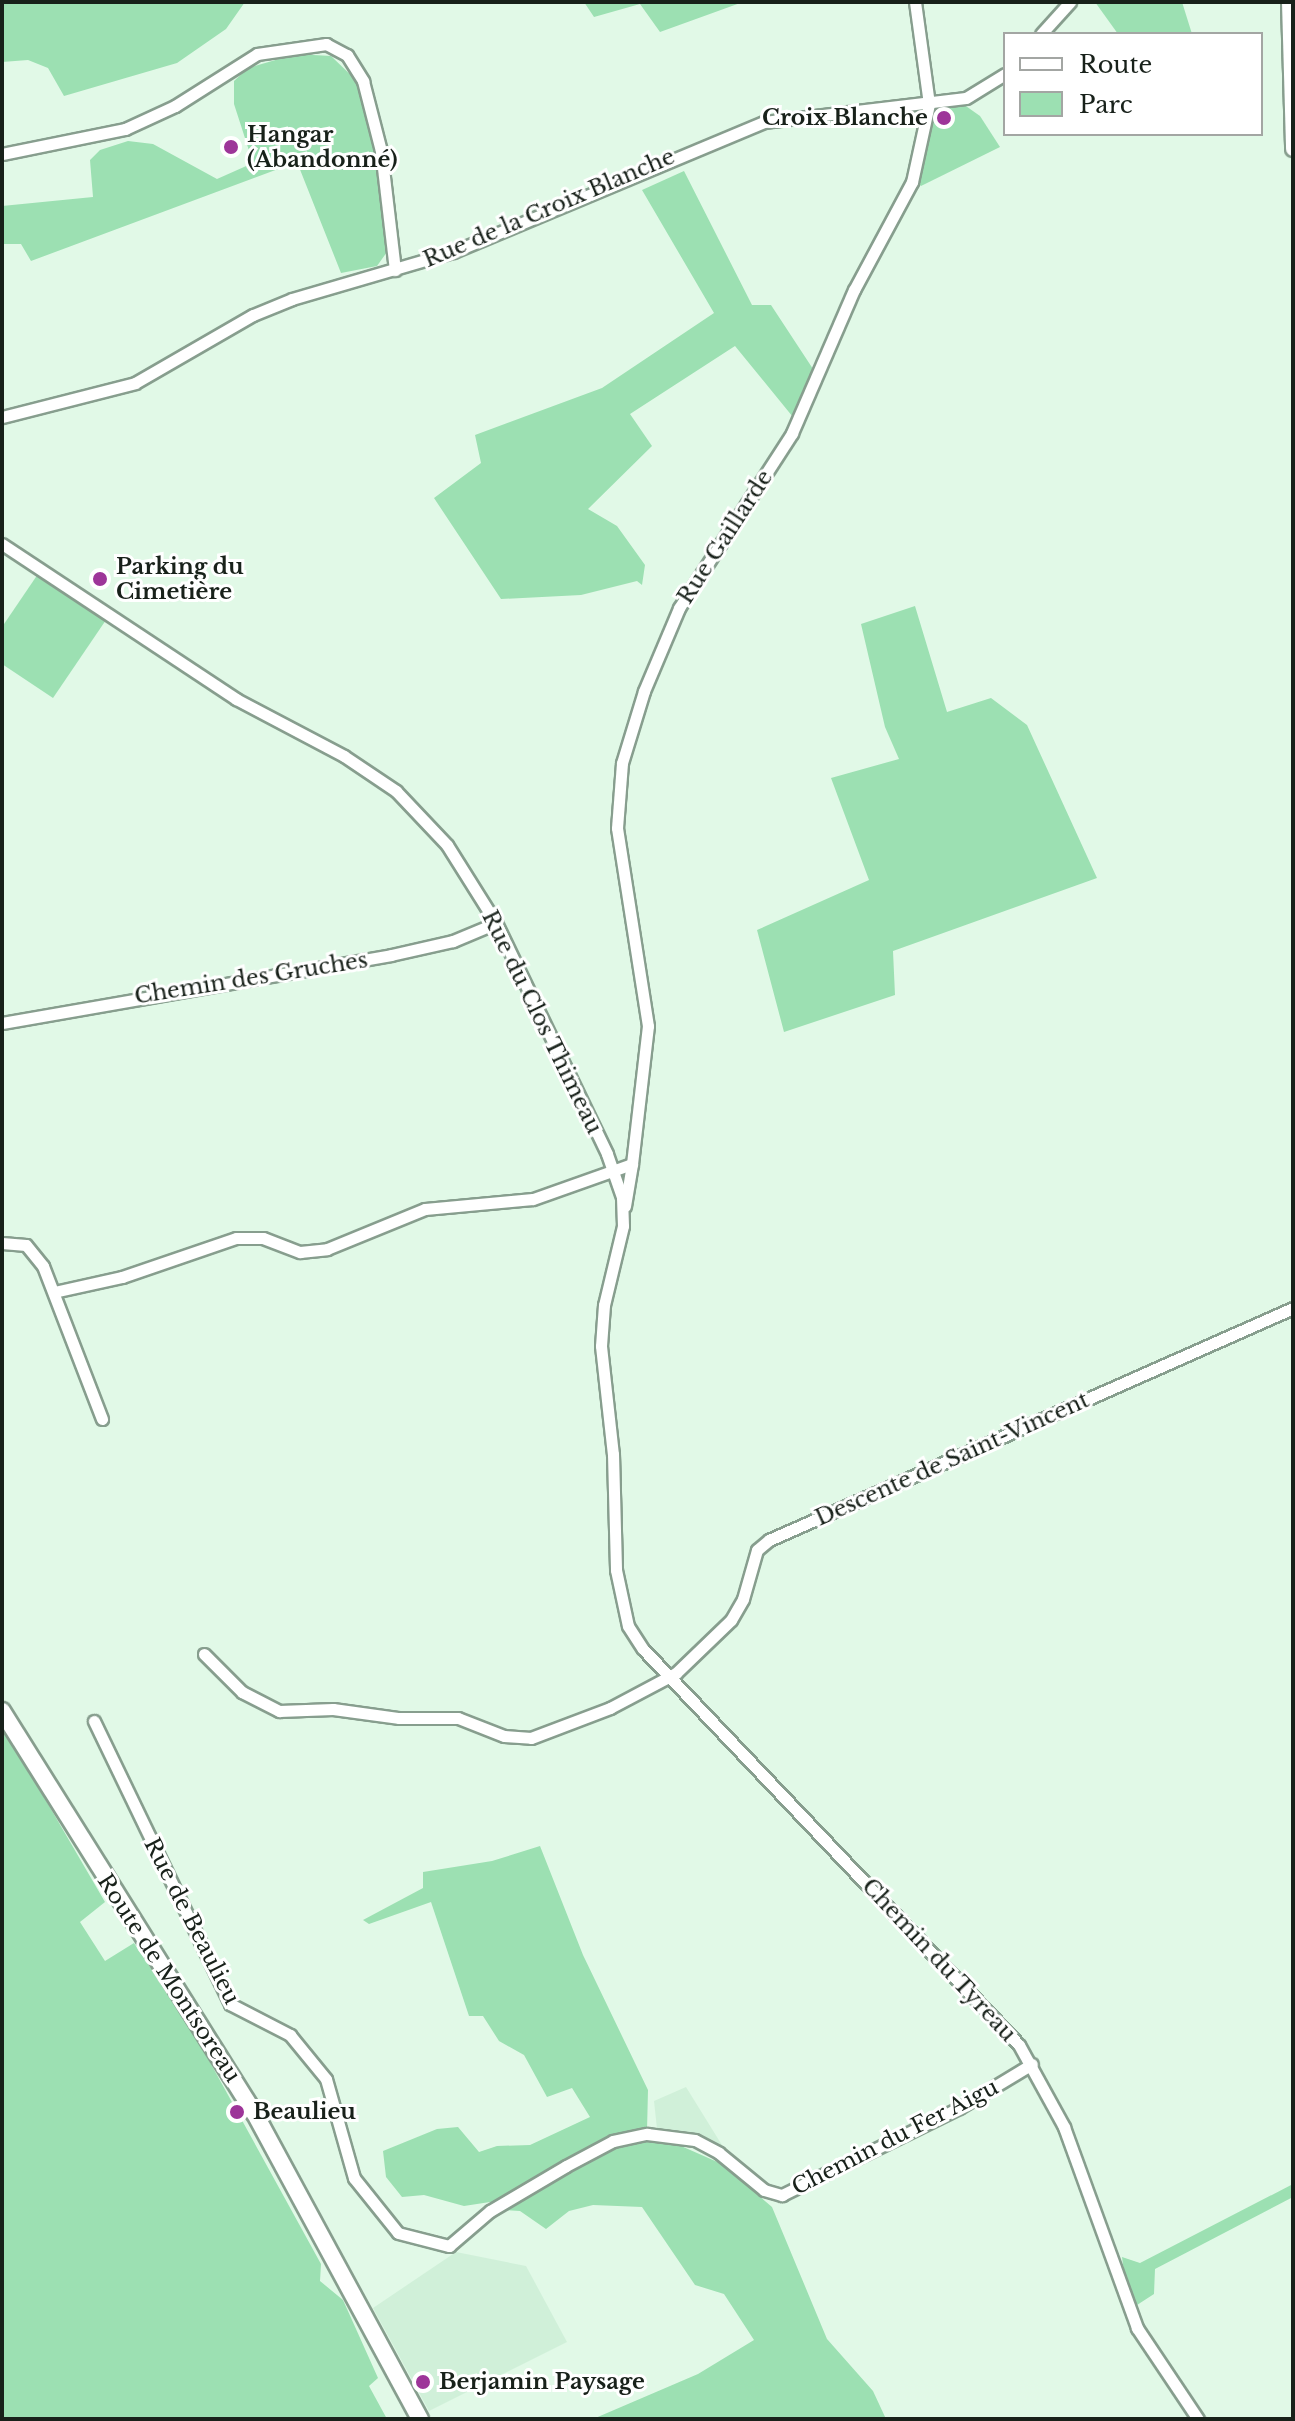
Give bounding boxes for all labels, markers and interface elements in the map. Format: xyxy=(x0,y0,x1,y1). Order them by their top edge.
legend xyxy=(1003,32,1263,136)
text: Route xyxy=(1079,50,1152,79)
text: Parc xyxy=(1079,90,1133,119)
place label: Croix Blanche xyxy=(762,105,928,131)
marker: Croix Blanche xyxy=(935,109,953,127)
place label: Hangar (Abandonné) xyxy=(247,121,397,172)
marker: Hangar (Abandonné) xyxy=(222,138,240,156)
street label: Rue de la Croix Blanche xyxy=(419,143,679,273)
street label: Rue Gaillarde xyxy=(672,465,778,609)
place label: Parking du Cimetière xyxy=(116,553,244,604)
marker: Parking du Cimetière xyxy=(91,570,109,588)
street label: Rue du Clos Thimeau xyxy=(476,906,608,1138)
street label: Chemin des Gruches xyxy=(133,947,369,1009)
street label: Descente de Saint-Vincent xyxy=(811,1387,1093,1531)
street label: Rue de Beaulieu xyxy=(139,1833,245,2009)
street label: Route de Montsoreau xyxy=(92,1869,246,2087)
street label: Chemin du Tyreau xyxy=(856,1873,1022,2047)
street label: Chemin du Fer Aigu xyxy=(787,2073,1003,2201)
place label: Beaulieu xyxy=(253,2099,356,2125)
marker: Beaulieu xyxy=(228,2103,246,2121)
place label: Berjamin Paysage xyxy=(439,2369,645,2395)
marker: Berjamin Paysage xyxy=(414,2373,432,2391)

